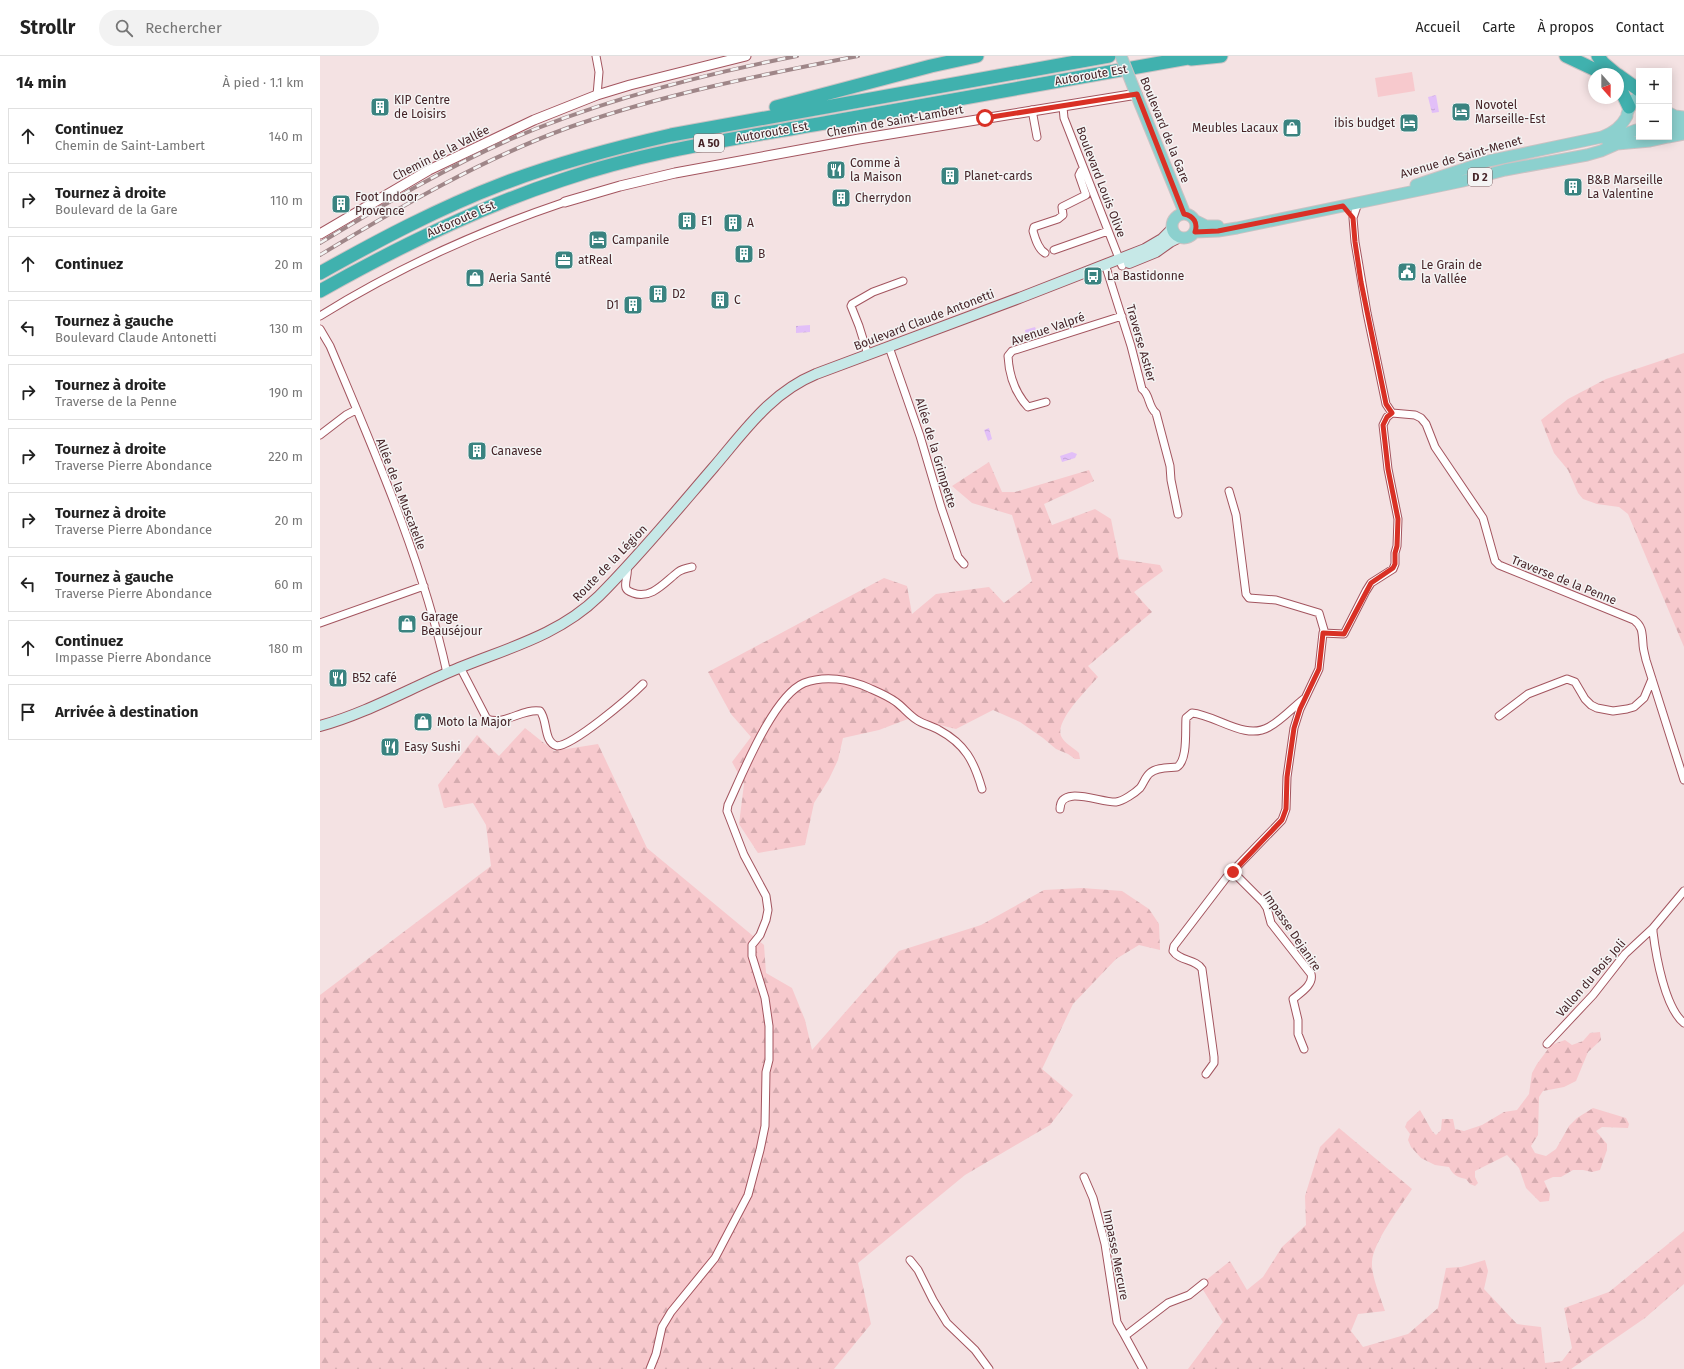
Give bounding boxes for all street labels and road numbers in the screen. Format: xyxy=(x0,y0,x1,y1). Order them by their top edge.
street label: Autoroute Est xyxy=(1054,62,1129,88)
street label: Boulevard de la Gare xyxy=(1137,75,1193,185)
street label: Chemin de Saint-Lambert xyxy=(826,102,965,140)
street label: Autoroute Est xyxy=(735,119,810,145)
street label: Chemin de la Vallée xyxy=(390,123,492,183)
street label: Boulevard Louis Olive xyxy=(1073,125,1129,239)
street label: Avenue de Saint-Menet xyxy=(1399,133,1524,181)
road number: A 50 xyxy=(694,134,724,152)
road number: D 2 xyxy=(1468,168,1492,186)
street label: Autoroute Est xyxy=(425,197,498,240)
street label: Boulevard Claude Antonetti xyxy=(852,287,996,353)
street label: Traverse Astier xyxy=(1123,303,1159,384)
street label: Avenue Valpré xyxy=(1009,310,1087,348)
street label: Allée de la Grimpette xyxy=(913,396,959,510)
street label: Allée de la Muscatelle xyxy=(373,436,429,552)
street label: Route de la Légion xyxy=(570,522,650,604)
street label: Traverse de la Penne xyxy=(1509,552,1619,608)
street label: Impasse Dejanire xyxy=(1260,888,1324,974)
street label: Vallon du Bois Joli xyxy=(1554,936,1628,1020)
street label: Impasse Mercure xyxy=(1100,1209,1132,1301)

